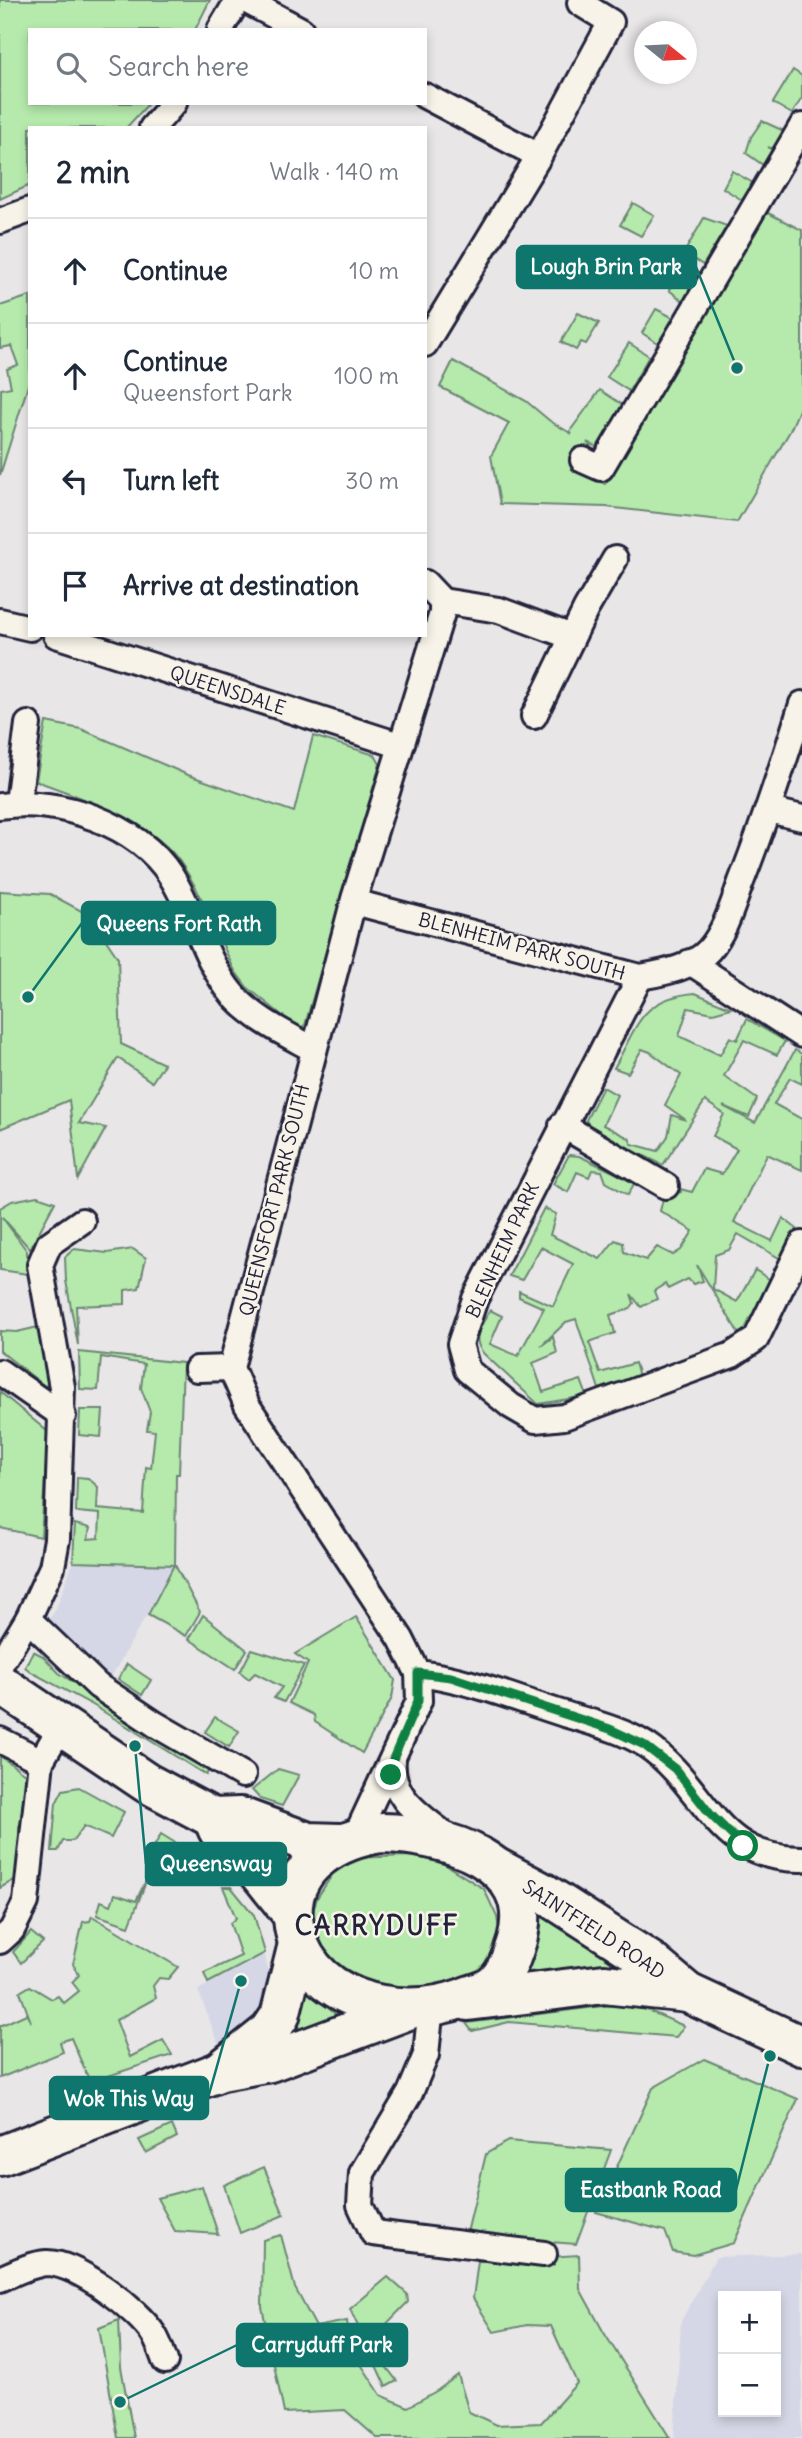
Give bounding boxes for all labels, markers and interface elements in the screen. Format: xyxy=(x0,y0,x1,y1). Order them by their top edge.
north arrow xyxy=(634,21,697,84)
search box xyxy=(28,28,427,105)
icon: search xyxy=(52,48,90,86)
text: Search here xyxy=(108,50,249,83)
text: 2 min xyxy=(56,153,130,191)
text: Walk · 140 m xyxy=(270,157,399,186)
callout: Lough Brin Park xyxy=(517,246,696,288)
icon: ahead xyxy=(56,252,94,290)
text: Lough Brin Park xyxy=(530,253,682,280)
text: Continue xyxy=(123,254,228,287)
text: 10 m xyxy=(349,256,399,285)
text: Continue xyxy=(123,345,228,378)
icon: ahead xyxy=(56,357,94,395)
text: 100 m xyxy=(334,361,399,390)
text: Queensfort Park xyxy=(123,378,293,407)
icon: left xyxy=(56,462,94,500)
text: Turn left xyxy=(123,464,219,497)
text: 30 m xyxy=(345,466,399,495)
icon: arrive xyxy=(56,567,94,605)
text: Arrive at destination xyxy=(123,569,359,602)
street label: QUEENSDALE xyxy=(167,660,289,720)
callout: Queens Fort Rath xyxy=(82,902,275,944)
street label: BLENHEIM PARK SOUTH xyxy=(416,907,628,985)
text: Queens Fort Rath xyxy=(96,910,262,937)
street label: QUEENSFORT PARK SOUTH xyxy=(234,1082,314,1318)
street label: BLENHEIM PARK xyxy=(460,1178,544,1322)
route end xyxy=(375,1759,406,1790)
route start xyxy=(727,1830,758,1861)
callout: Queensway xyxy=(146,1843,286,1885)
text: Queensway xyxy=(160,1850,272,1877)
street label: SAINTFIELD ROAD xyxy=(518,1874,670,1984)
district label: CARRYDUFF xyxy=(295,1909,459,1942)
callout: Wok This Way xyxy=(50,2077,208,2119)
text: Wok This Way xyxy=(64,2085,194,2112)
callout: Eastbank Road xyxy=(566,2169,736,2211)
text: Eastbank Road xyxy=(580,2176,722,2203)
map controls xyxy=(718,2291,781,2417)
button: + xyxy=(718,2291,781,2354)
callout: Carryduff Park xyxy=(237,2324,407,2366)
text: Carryduff Park xyxy=(251,2331,393,2358)
button: − xyxy=(718,2354,781,2417)

